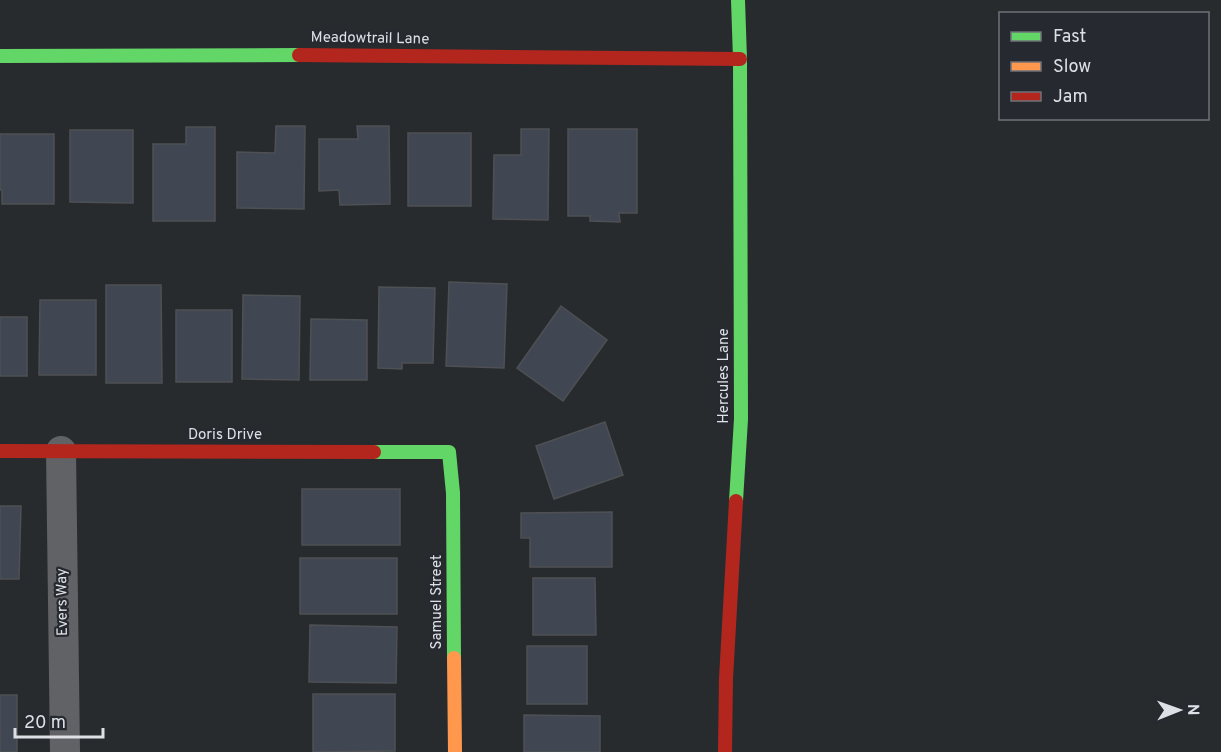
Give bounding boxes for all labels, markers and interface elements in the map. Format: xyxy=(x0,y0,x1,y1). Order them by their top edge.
legend xyxy=(999,12,1209,120)
text: Fast xyxy=(1053,26,1086,49)
street label: Meadowtrail Lane xyxy=(310,28,430,50)
text: Slow xyxy=(1053,56,1091,79)
text: Jam xyxy=(1053,86,1088,109)
street label: Hercules Lane xyxy=(715,328,734,424)
street label: Doris Drive xyxy=(188,426,262,445)
street label: Samuel Street xyxy=(428,555,447,649)
street label: Evers Way xyxy=(53,568,73,636)
north arrow xyxy=(1149,680,1209,740)
scale bar xyxy=(15,701,104,739)
text: N xyxy=(1182,704,1202,716)
text: 20 m xyxy=(24,712,66,735)

